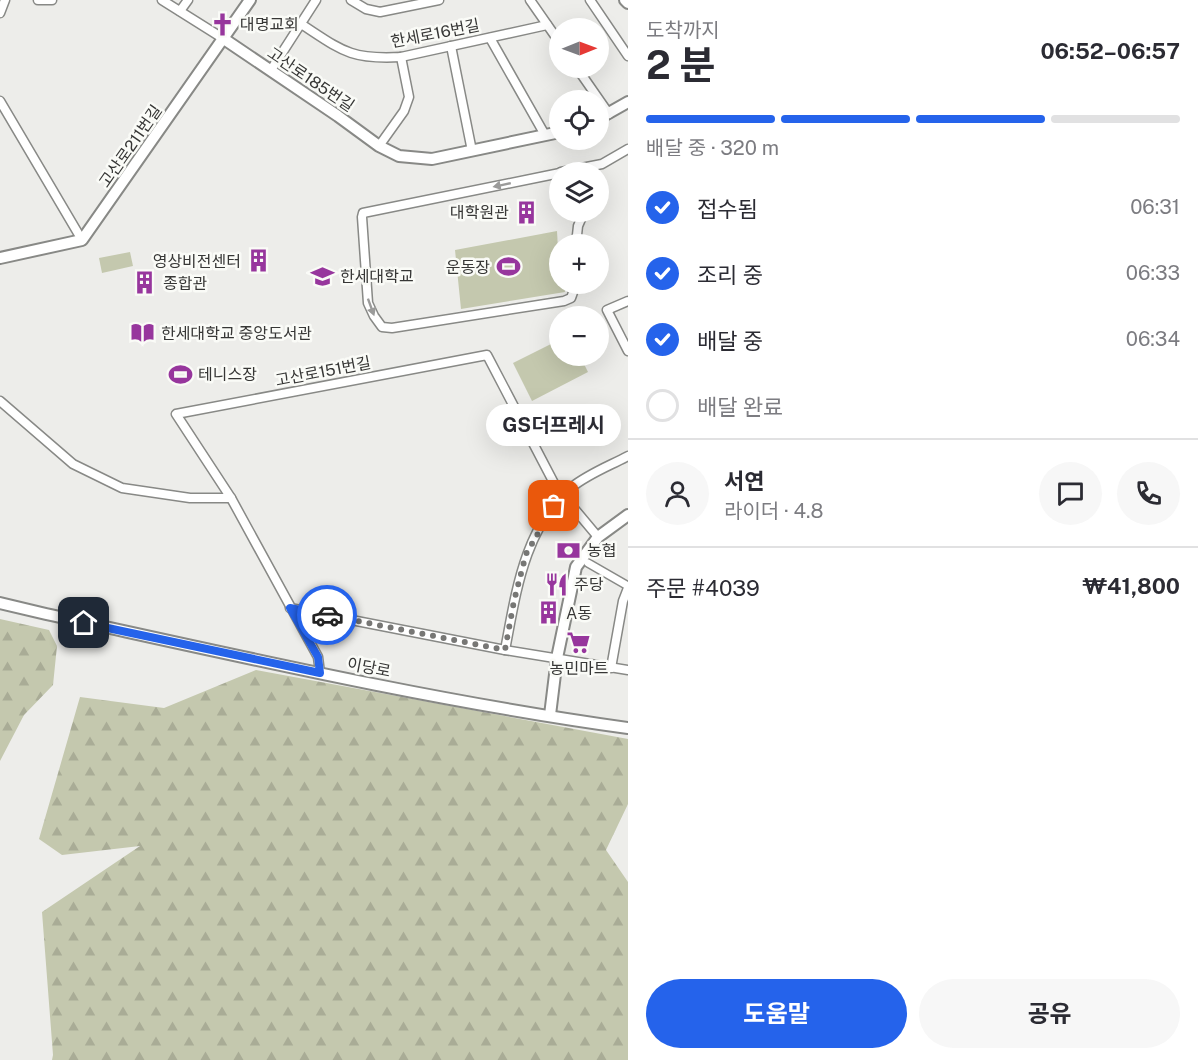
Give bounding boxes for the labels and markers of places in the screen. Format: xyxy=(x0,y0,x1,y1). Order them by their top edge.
church icon: 대명교회 xyxy=(209,11,235,37)
place label: 대명교회 xyxy=(240,15,299,34)
building icon: 대학원관 xyxy=(514,199,540,225)
place label: 대학원관 xyxy=(450,203,509,222)
building icon: 영상비전센터 xyxy=(246,248,272,274)
place label: 영상비전센터 xyxy=(153,252,241,271)
sports icon: 운동장 xyxy=(495,254,521,280)
place label: 운동장 xyxy=(446,258,490,277)
school or university icon: 한세대학교 xyxy=(309,263,335,289)
place label: 한세대학교 xyxy=(340,267,414,286)
building icon: 종합관 xyxy=(132,270,158,296)
place label: 종합관 xyxy=(163,274,207,293)
library icon: 한세대학교 중앙도서관 xyxy=(130,320,156,346)
place label: 한세대학교 중앙도서관 xyxy=(161,324,312,343)
sports icon: 테니스장 xyxy=(167,361,193,387)
place label: 테니스장 xyxy=(198,365,257,384)
callout: GS더프레시 xyxy=(486,404,622,446)
pin xyxy=(528,480,579,531)
bank icon: 농협 xyxy=(556,537,582,563)
place label: 농협 xyxy=(587,541,616,560)
restaurant icon: 주당 xyxy=(543,571,569,597)
place label: 주당 xyxy=(574,575,604,594)
pin xyxy=(58,597,109,648)
building icon: A동 xyxy=(535,600,561,626)
place label: A동 xyxy=(566,604,592,623)
supermarket icon: 농민마트 xyxy=(566,630,592,656)
place label: 농민마트 xyxy=(550,659,608,678)

